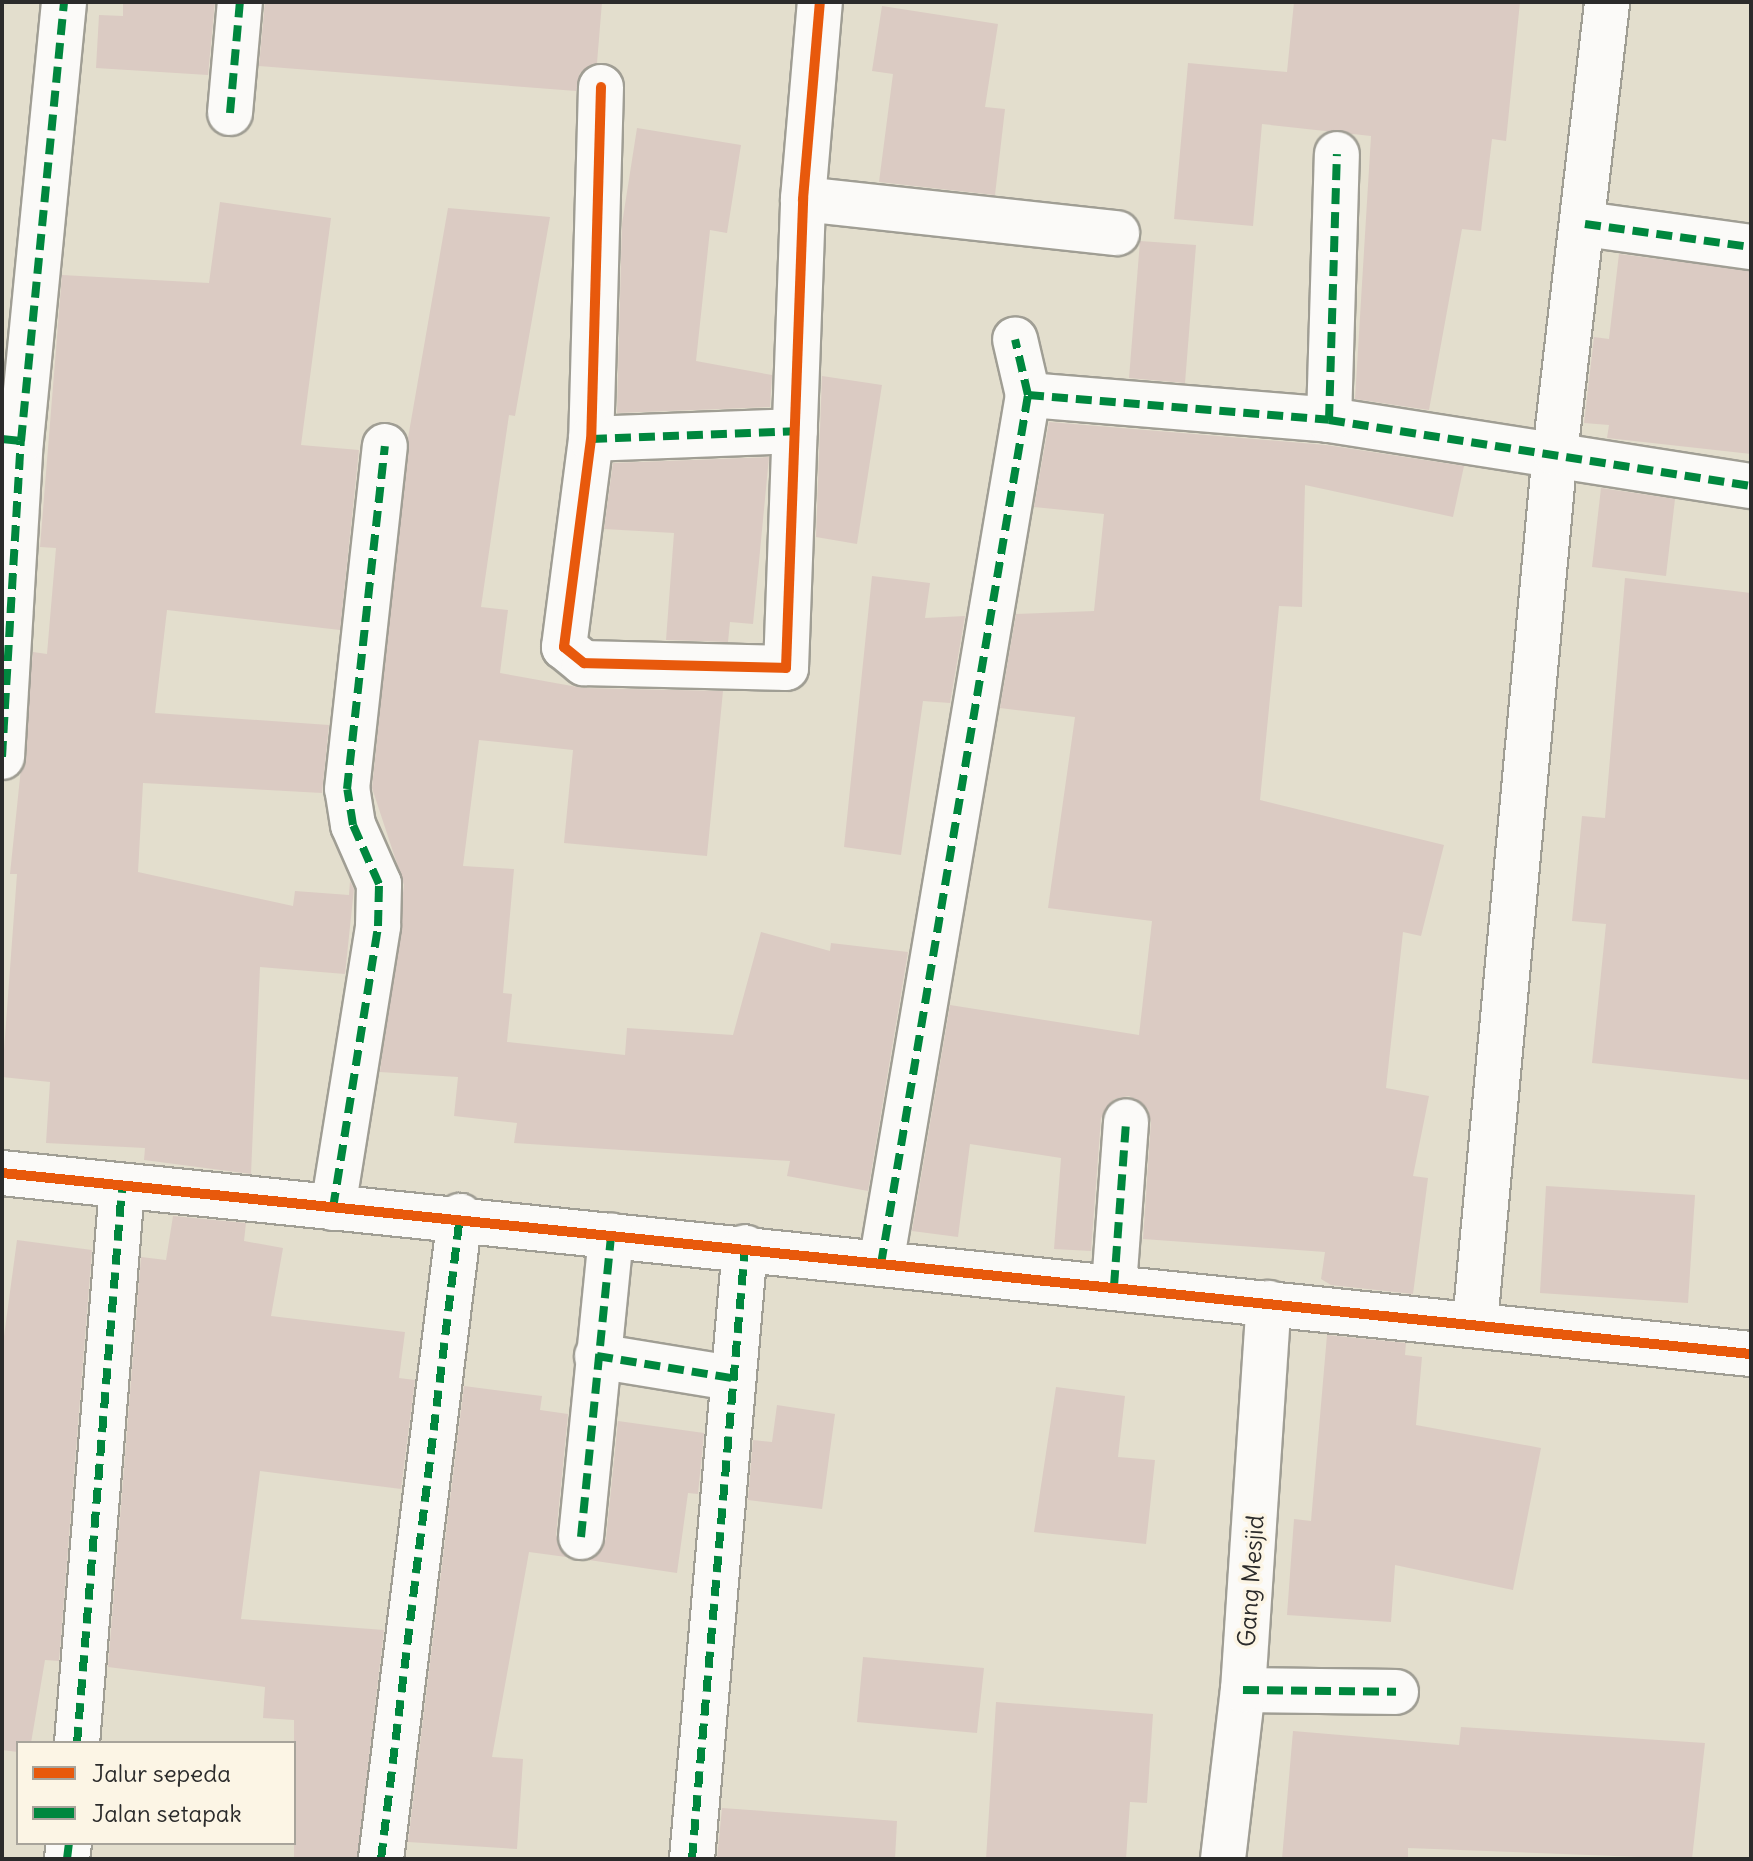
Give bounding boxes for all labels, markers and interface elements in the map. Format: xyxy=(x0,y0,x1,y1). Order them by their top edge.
street label: Gang Mesjid xyxy=(1232,1514,1270,1648)
legend xyxy=(16,1741,296,1845)
text: Jalur sepeda xyxy=(92,1758,231,1788)
text: Jalan setapak xyxy=(92,1798,242,1828)

